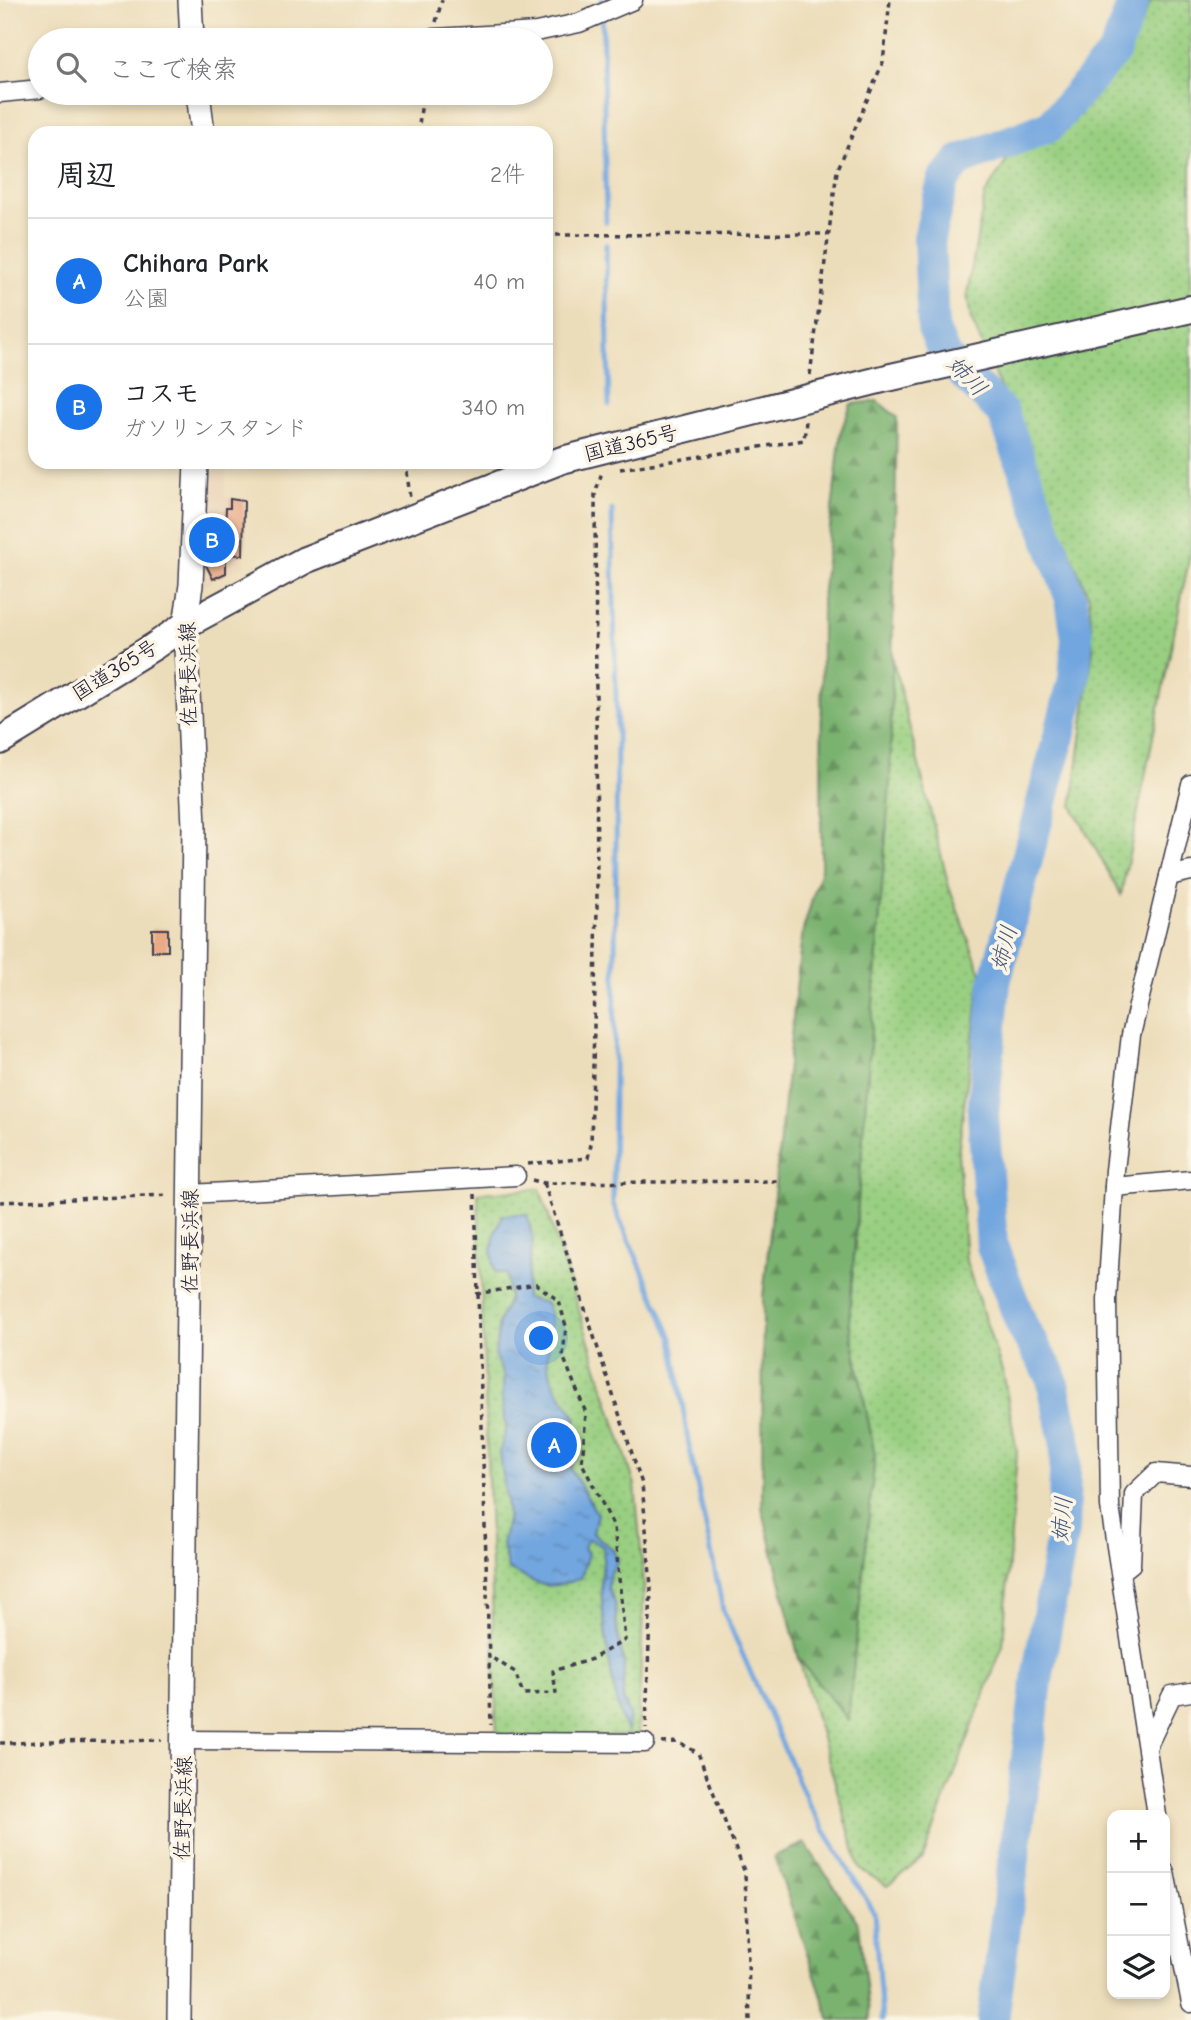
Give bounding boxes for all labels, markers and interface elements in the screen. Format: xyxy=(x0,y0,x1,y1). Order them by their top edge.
search box xyxy=(28,28,553,105)
icon: search xyxy=(52,48,90,86)
text: ここで検索 xyxy=(108,55,238,85)
text: 周辺 xyxy=(56,158,116,193)
text: 2件 xyxy=(490,161,525,188)
text: Chihara Park xyxy=(123,249,269,279)
text: A xyxy=(73,268,85,295)
text: 40 m xyxy=(473,268,525,295)
text: 公園 xyxy=(123,285,169,312)
water label: 姉川 xyxy=(941,350,993,402)
text: コスモ xyxy=(123,379,200,409)
text: B xyxy=(72,394,86,421)
text: 340 m xyxy=(462,394,525,421)
text: ガソリンスタンド xyxy=(123,415,307,442)
street label: 国道365号 xyxy=(581,420,681,466)
pin: B xyxy=(189,514,235,566)
street label: 佐野長浜線 xyxy=(175,621,201,727)
street label: 国道365号 xyxy=(68,634,162,706)
water label: 姉川 xyxy=(985,922,1023,974)
street label: 佐野長浜線 xyxy=(178,1189,202,1294)
your location xyxy=(524,1321,558,1355)
pin: A xyxy=(531,1419,577,1471)
water label: 姉川 xyxy=(1047,1495,1077,1543)
street label: 佐野長浜線 xyxy=(170,1755,196,1861)
map controls xyxy=(1107,1810,1170,1999)
button: + xyxy=(1107,1810,1170,1873)
button: − xyxy=(1107,1873,1170,1936)
button: layers xyxy=(1107,1936,1170,1999)

